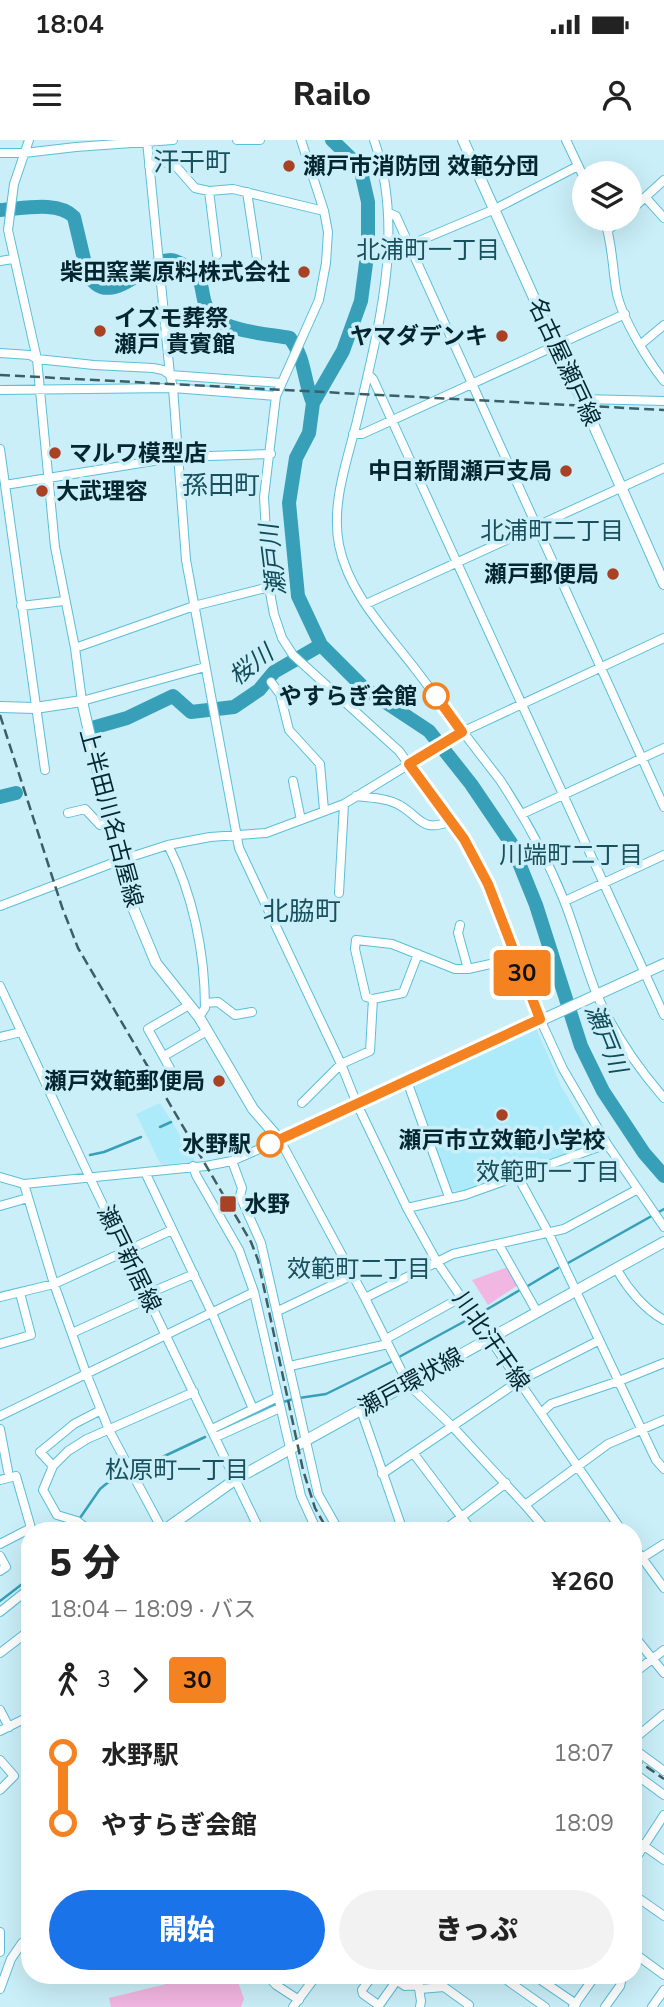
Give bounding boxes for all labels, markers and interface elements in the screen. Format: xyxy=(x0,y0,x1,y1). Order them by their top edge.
text: 18:04 xyxy=(35,7,104,42)
text: Railo xyxy=(293,73,371,116)
icon: menu xyxy=(28,76,66,114)
icon: person xyxy=(598,76,636,114)
district label: 汗干町 xyxy=(153,145,231,180)
place label: 瀬戸市消防団 效範分団 xyxy=(303,151,539,182)
marker: 瀬戸市消防団 效範分団 xyxy=(281,158,297,174)
map controls xyxy=(572,161,642,231)
button: layers xyxy=(572,161,642,231)
district label: 北浦町一丁目 xyxy=(356,234,500,266)
place label: 柴田窯業原料株式会社 xyxy=(60,257,290,288)
marker: 柴田窯業原料株式会社 xyxy=(296,264,312,280)
street label: 名古屋瀬戸線 xyxy=(521,293,607,431)
place label: イズモ葬祭 瀬戸 貴賓館 xyxy=(114,303,235,360)
place label: ヤマダデンキ xyxy=(350,321,488,352)
marker: イズモ葬祭 瀬戸 貴賓館 xyxy=(92,323,108,339)
marker: ヤマダデンキ xyxy=(494,328,510,344)
place label: マルワ模型店 xyxy=(69,438,207,469)
marker: マルワ模型店 xyxy=(47,445,63,461)
place label: 中日新聞瀬戸支局 xyxy=(368,456,552,487)
marker: 中日新聞瀬戸支局 xyxy=(558,463,574,479)
district label: 孫田町 xyxy=(182,468,260,503)
place label: 大武理容 xyxy=(56,476,148,507)
marker: 大武理容 xyxy=(34,483,50,499)
district label: 北浦町二丁目 xyxy=(480,515,624,547)
water label: 瀬戸川 xyxy=(252,519,293,598)
place label: 瀬戸郵便局 xyxy=(484,559,599,590)
marker: 瀬戸郵便局 xyxy=(605,566,621,582)
water label: 桜川 xyxy=(222,636,282,692)
place label: やすらぎ会館 xyxy=(279,681,417,712)
marker: やすらぎ会館 xyxy=(423,683,449,709)
street label: 上半田川名古屋線 xyxy=(72,725,150,911)
district label: 川端町二丁目 xyxy=(499,839,643,871)
district label: 北脇町 xyxy=(263,894,341,929)
line badge: 30 xyxy=(490,950,554,996)
text: 30 xyxy=(508,957,536,989)
water label: 瀬戸川 xyxy=(578,1000,635,1081)
place label: 瀬戸效範郵便局 xyxy=(44,1066,205,1097)
marker: 瀬戸效範郵便局 xyxy=(211,1073,227,1089)
marker: 瀬戸市立效範小学校 xyxy=(494,1107,510,1123)
place label: 瀬戸市立效範小学校 xyxy=(399,1125,606,1156)
place label: 水野駅 xyxy=(182,1129,251,1160)
marker: 水野駅 xyxy=(257,1131,283,1157)
district label: 效範町一丁目 xyxy=(476,1156,620,1188)
place label: 水野 xyxy=(244,1189,290,1220)
marker: 水野 xyxy=(218,1194,238,1214)
street label: 瀬戸新居線 xyxy=(90,1201,168,1317)
district label: 效範町二丁目 xyxy=(287,1253,431,1285)
street label: 川北汗干線 xyxy=(445,1285,537,1397)
street label: 瀬戸環状線 xyxy=(353,1341,469,1423)
district label: 松原町一丁目 xyxy=(105,1454,249,1486)
text: 5 分 xyxy=(49,1538,120,1589)
text: ¥260 xyxy=(552,1564,614,1599)
text: 18:04 – 18:09 · バス xyxy=(49,1594,256,1625)
icon: walk xyxy=(49,1661,87,1699)
icon: forward xyxy=(121,1661,159,1699)
text: 3 xyxy=(97,1664,111,1695)
text: 30 xyxy=(183,1664,212,1696)
text: 水野駅 xyxy=(101,1738,179,1773)
text: 18:07 xyxy=(554,1738,614,1769)
text: やすらぎ会館 xyxy=(101,1808,257,1843)
text: 18:09 xyxy=(554,1808,614,1839)
button: 開始 xyxy=(49,1890,325,1970)
button: きっぷ xyxy=(339,1890,614,1970)

